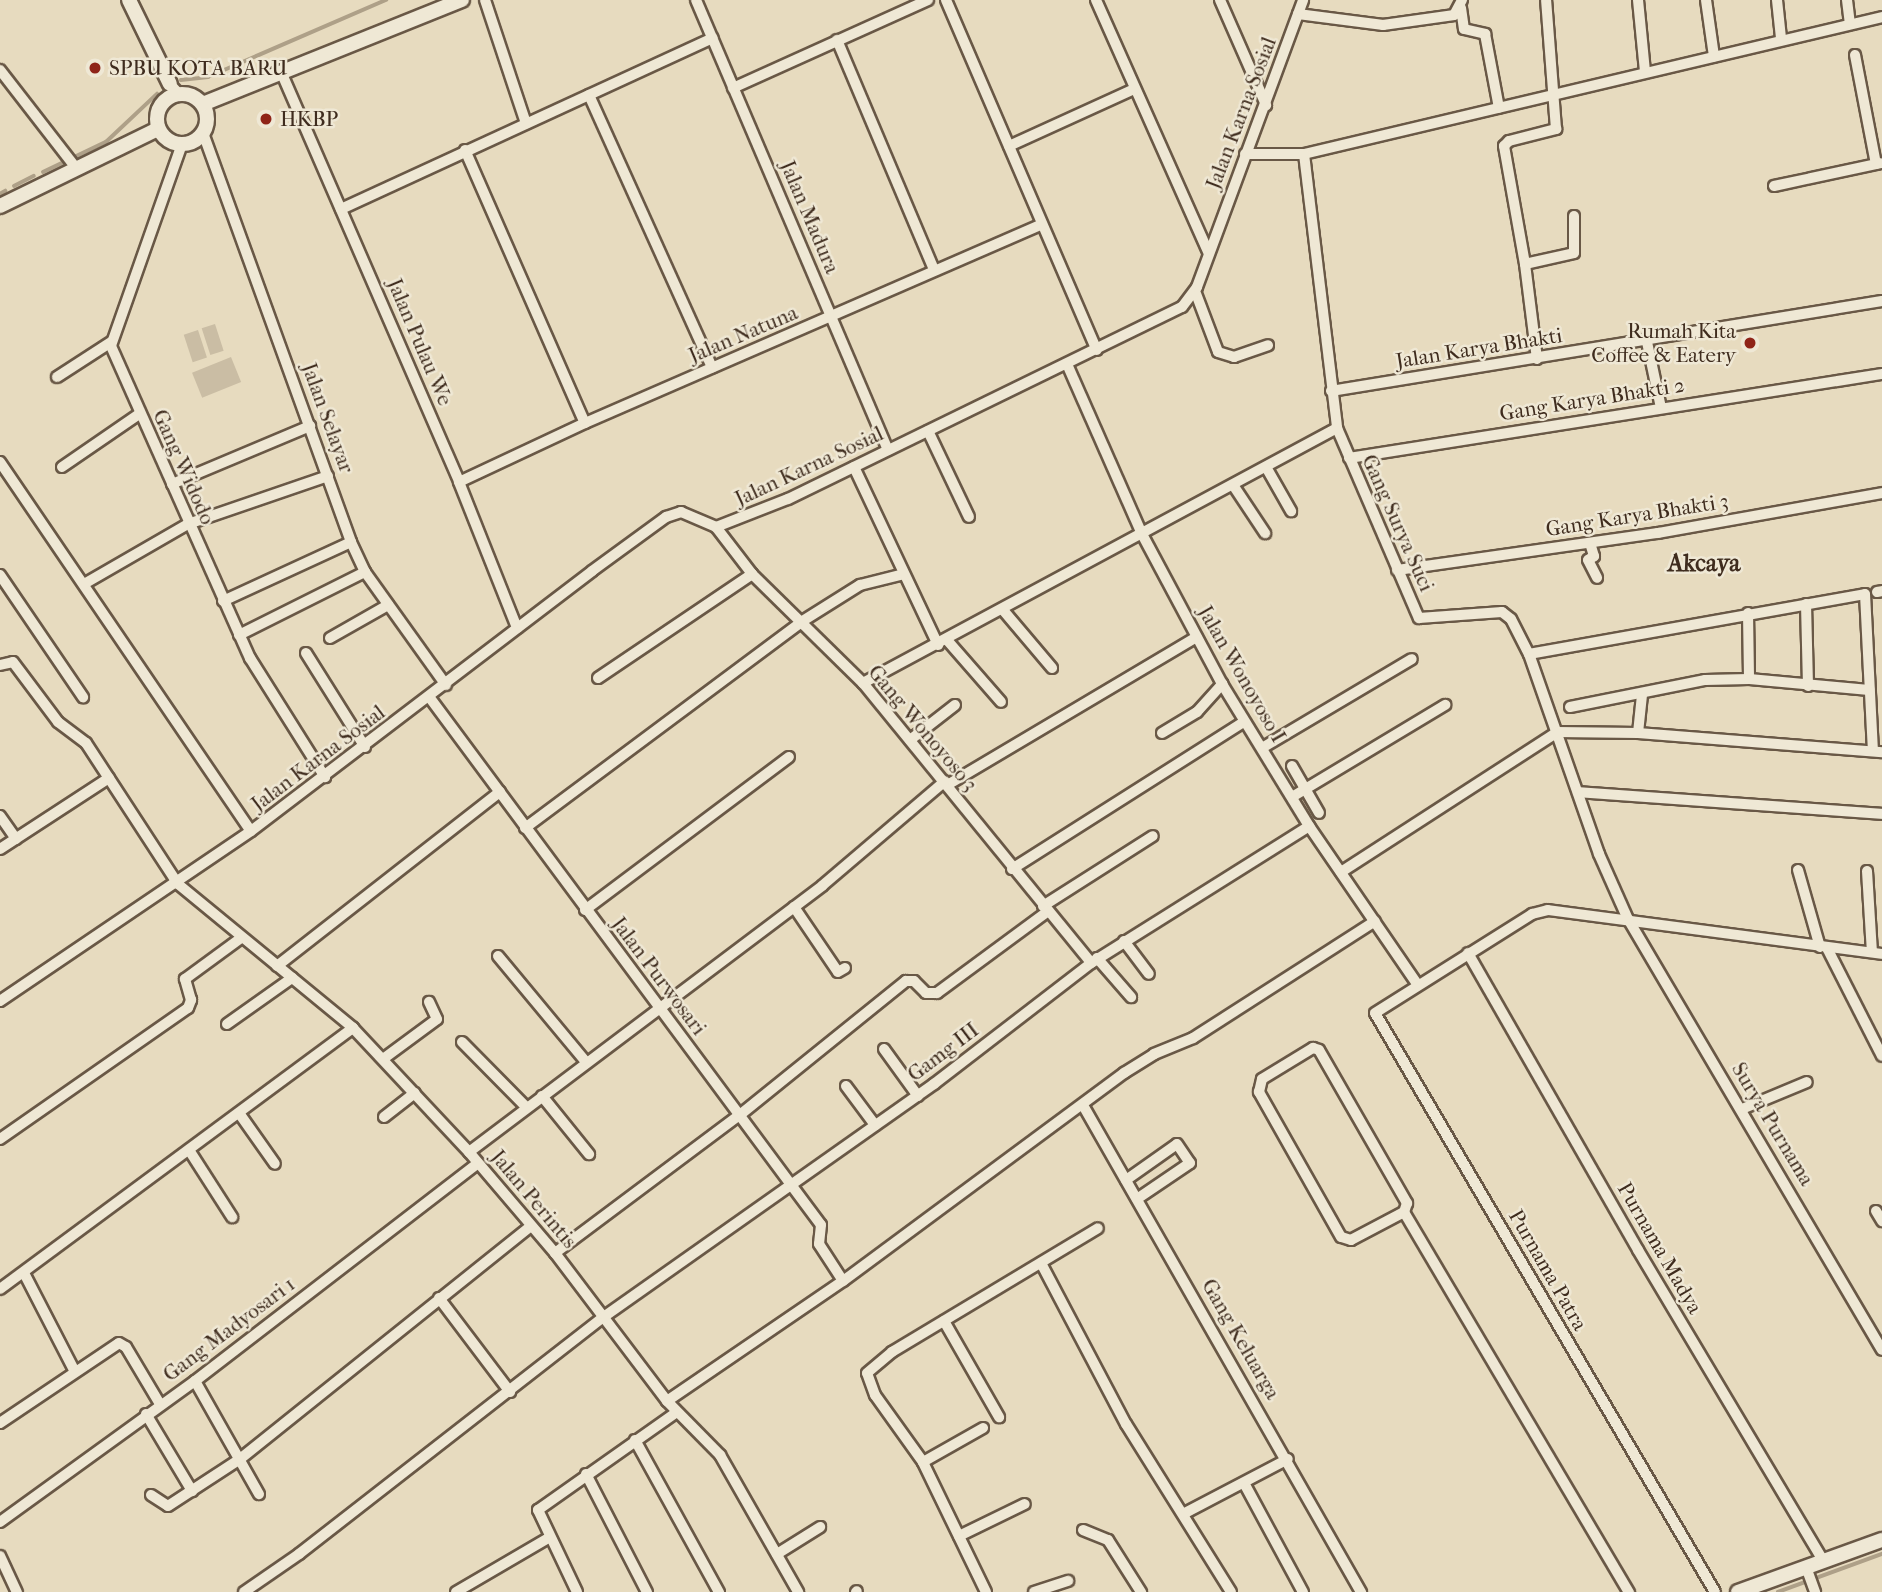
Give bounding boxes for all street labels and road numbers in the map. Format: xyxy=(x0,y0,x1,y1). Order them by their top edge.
street label: Jalan Karna Sosial xyxy=(1200,33,1282,193)
street label: Jalan Madura xyxy=(775,157,845,277)
street label: Jalan Pulau We xyxy=(382,275,458,409)
street label: Jalan Natuna xyxy=(685,300,801,368)
street label: Jalan Karya Bhakti xyxy=(1394,322,1564,374)
street label: Jalan Selayar xyxy=(296,360,360,476)
street label: Gang Karya Bhakti 2 xyxy=(1498,372,1686,426)
street label: Gang Widodo xyxy=(147,406,221,528)
street label: Jalan Karna Sosial xyxy=(731,421,887,511)
street label: Gang Surya Suci xyxy=(1357,451,1439,595)
street label: Gang Karya Bhakti 3 xyxy=(1544,488,1730,542)
street label: Jalan Wonoyoso I xyxy=(1193,601,1291,747)
street label: Gang Wonoyoso 3 xyxy=(863,660,983,796)
street label: Jalan Karna Sosial xyxy=(246,700,390,816)
street label: Jalan Purwosari xyxy=(606,912,712,1040)
street label: Gamg III xyxy=(903,1017,983,1087)
street label: Surya Purnama xyxy=(1726,1058,1820,1190)
street label: Jalan Perintis xyxy=(486,1145,582,1253)
street label: Purnama Madya xyxy=(1612,1178,1708,1318)
street label: Purnama Patra xyxy=(1503,1205,1593,1335)
street label: Gang Madyosari 1 xyxy=(158,1271,300,1387)
street label: Gang Keluarga xyxy=(1196,1274,1286,1404)

